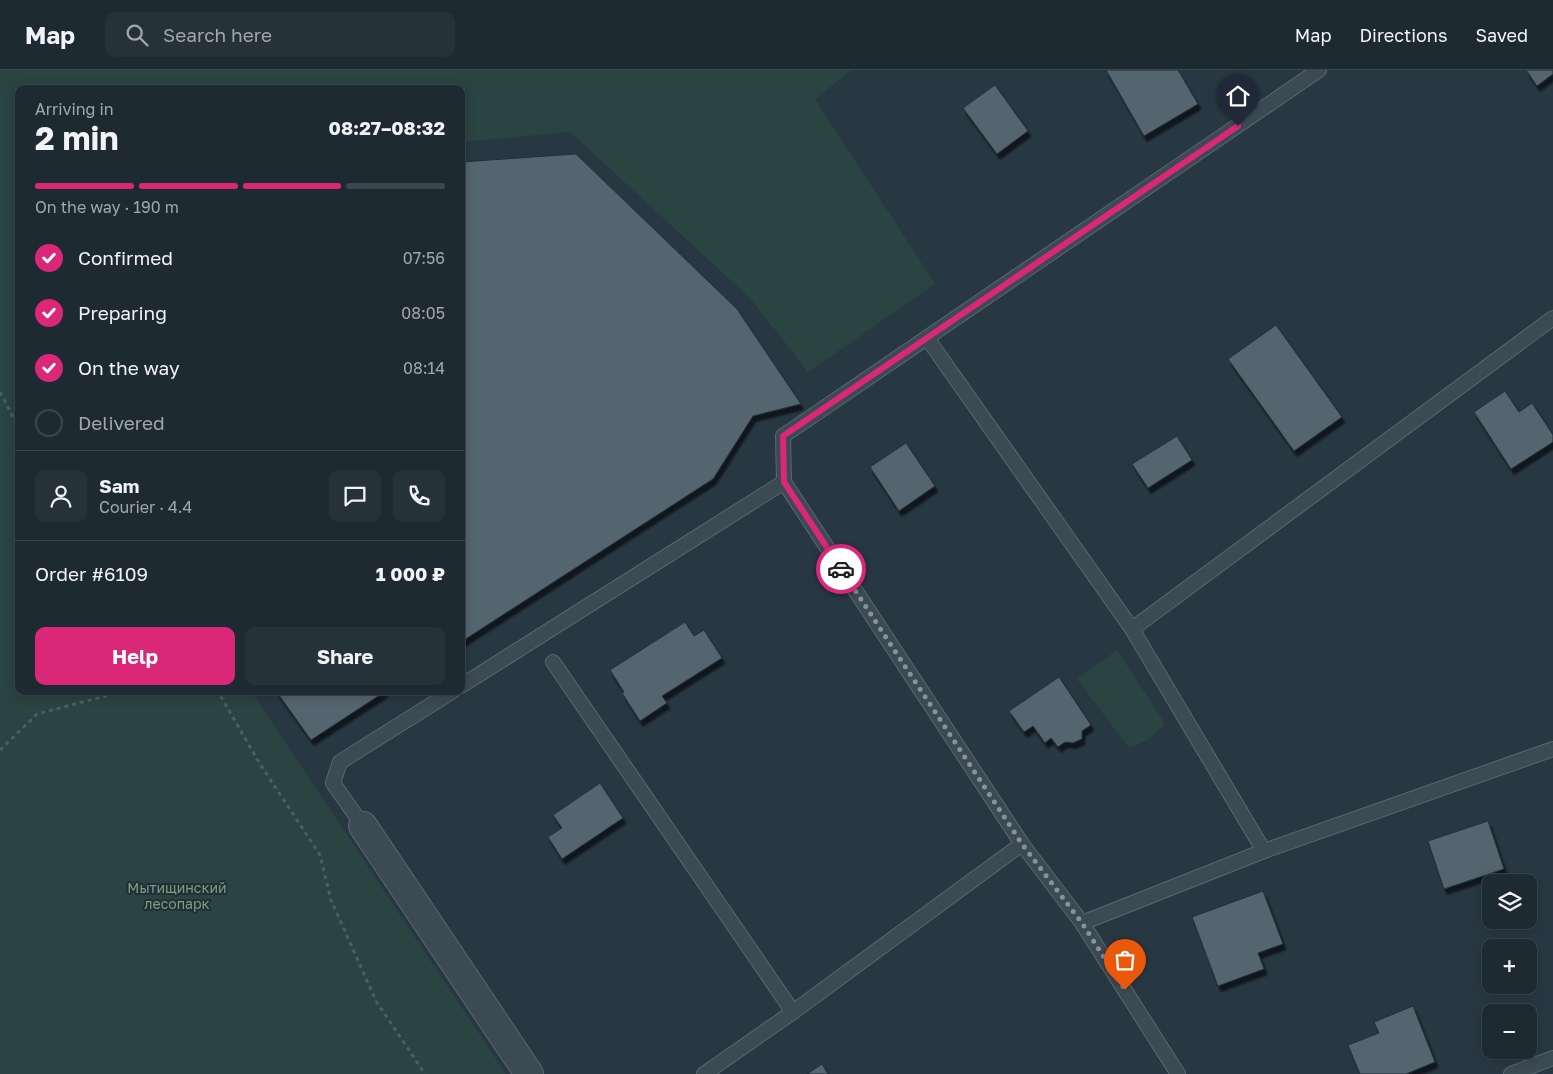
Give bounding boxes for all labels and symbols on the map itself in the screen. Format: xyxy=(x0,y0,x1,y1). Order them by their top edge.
pin xyxy=(1217,75,1259,126)
courier xyxy=(816,544,866,594)
park label: Мытищинский лесопарк xyxy=(127,879,227,912)
pin xyxy=(1104,939,1146,990)

